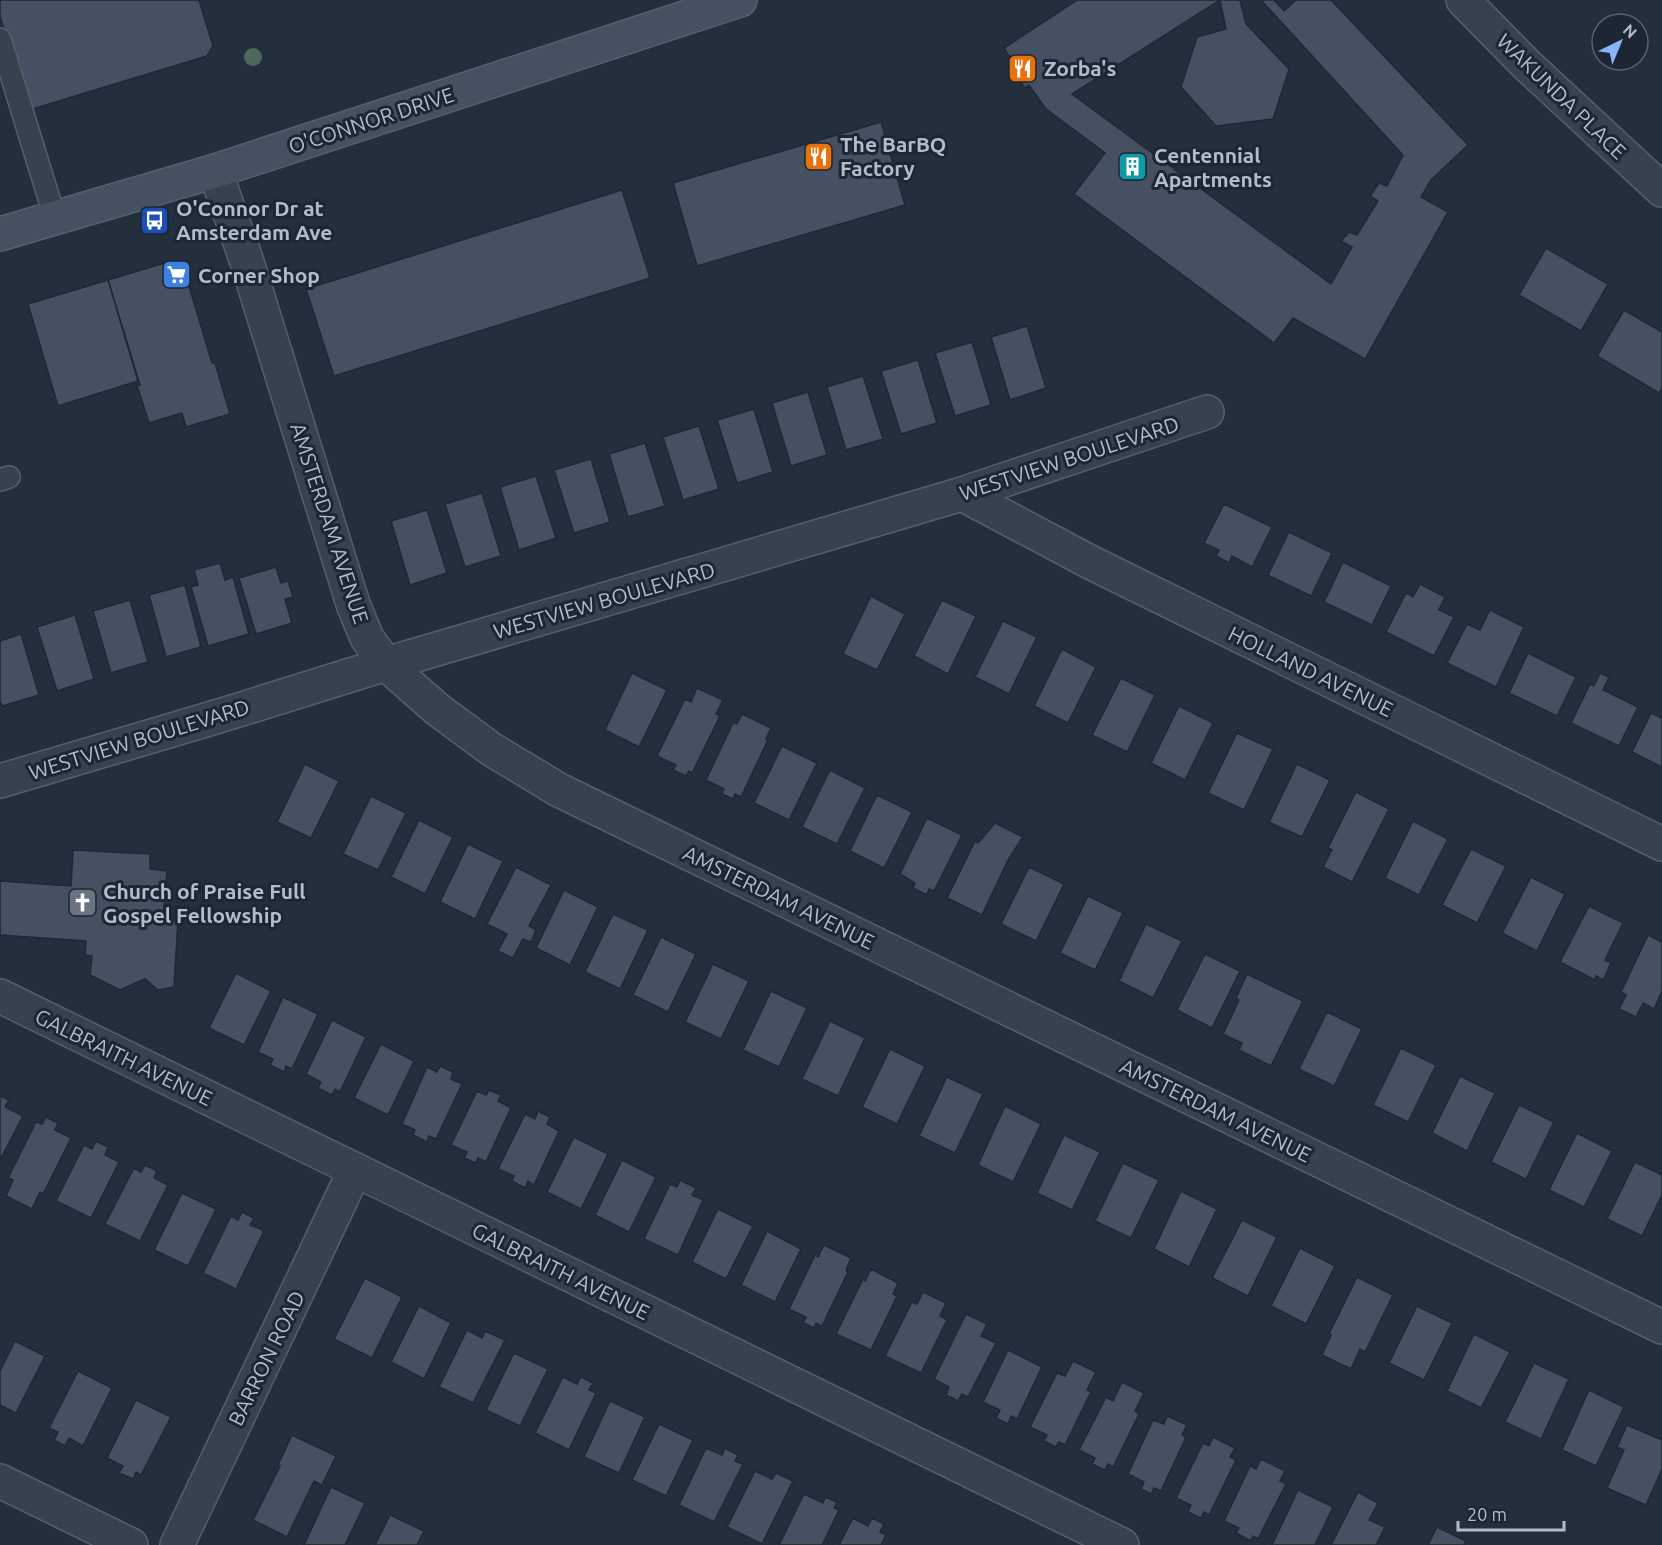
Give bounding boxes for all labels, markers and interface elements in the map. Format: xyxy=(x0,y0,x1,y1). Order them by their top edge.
north arrow xyxy=(1590,12,1650,72)
street label: WAKUNDA PLACE xyxy=(1492,28,1632,164)
restaurant icon: Zorba's xyxy=(1007,52,1039,84)
place label: Zorba's xyxy=(1044,56,1116,80)
street label: O'CONNOR DRIVE xyxy=(285,82,457,158)
place label: The BarBQ Factory xyxy=(840,132,946,180)
restaurant icon: The BarBQ Factory xyxy=(803,140,835,172)
place label: Centennial Apartments xyxy=(1154,143,1272,191)
building icon: Centennial Apartments xyxy=(1117,151,1149,183)
place label: O'Connor Dr at Amsterdam Ave xyxy=(176,196,332,244)
bus stop icon: O'Connor Dr at Amsterdam Ave xyxy=(139,204,171,236)
supermarket icon: Corner Shop xyxy=(161,259,193,291)
place label: Corner Shop xyxy=(198,263,320,287)
street label: WESTVIEW BOULEVARD xyxy=(956,411,1182,505)
street label: AMSTERDAM AVENUE xyxy=(286,420,374,626)
street label: WESTVIEW BOULEVARD xyxy=(490,557,718,643)
street label: HOLLAND AVENUE xyxy=(1225,621,1397,721)
street label: WESTVIEW BOULEVARD xyxy=(26,694,252,784)
street label: AMSTERDAM AVENUE xyxy=(680,840,878,954)
place label: Church of Praise Full Gospel Fellowship xyxy=(103,879,306,927)
church icon: Church of Praise Full Gospel Fellowship xyxy=(66,887,98,919)
street label: GALBRAITH AVENUE xyxy=(31,1004,217,1110)
street label: AMSTERDAM AVENUE xyxy=(1117,1053,1315,1167)
street label: GALBRAITH AVENUE xyxy=(468,1218,654,1324)
street label: BARRON ROAD xyxy=(223,1287,309,1429)
scale bar xyxy=(1458,1494,1564,1532)
text: 20 m xyxy=(1467,1504,1507,1524)

